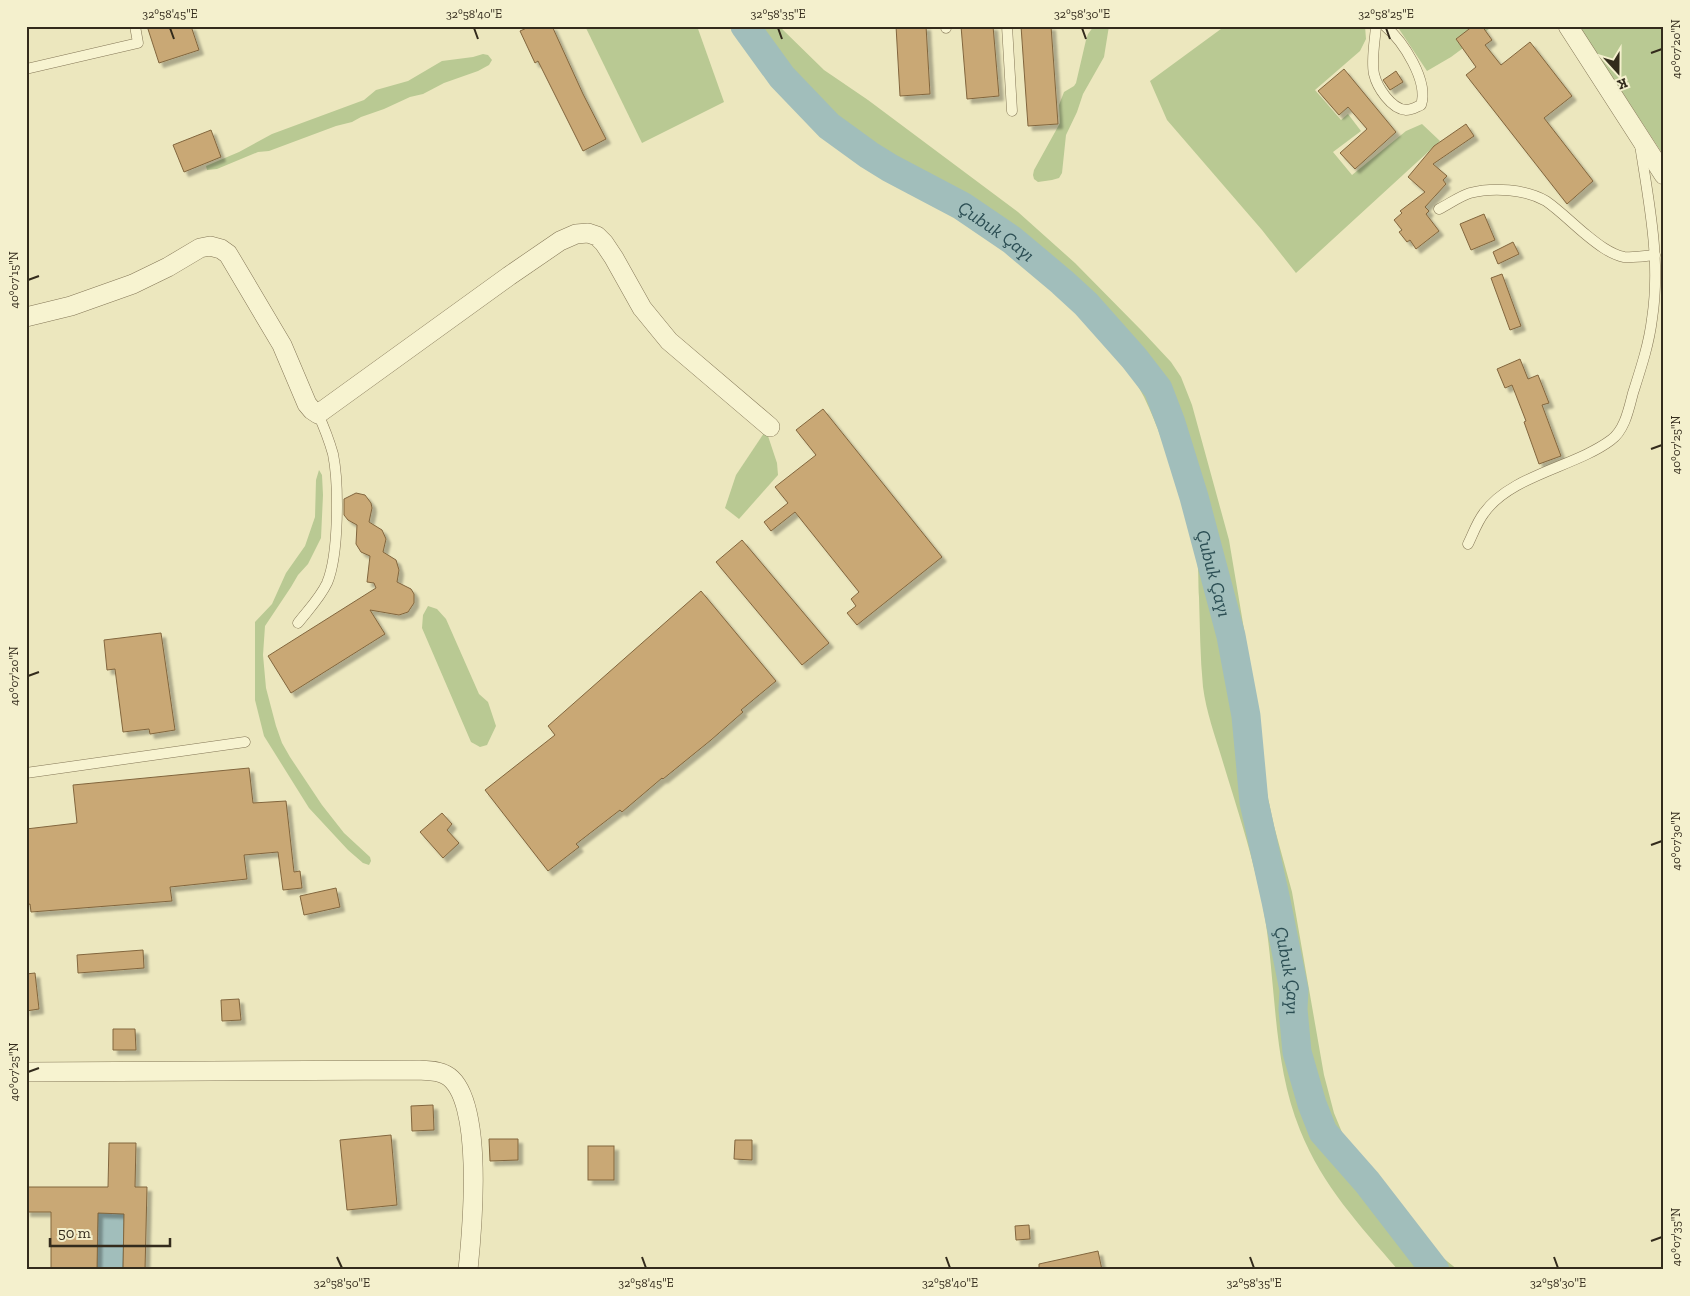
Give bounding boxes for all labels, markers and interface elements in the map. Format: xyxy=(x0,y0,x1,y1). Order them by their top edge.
text: 32°58'45"E xyxy=(142,7,198,21)
text: 32°58'40"E xyxy=(446,7,502,21)
text: 32°58'35"E xyxy=(750,7,806,21)
text: 32°58'30"E xyxy=(1054,7,1110,21)
text: 32°58'25"E xyxy=(1358,7,1414,21)
text: 40°07'20"N xyxy=(1669,19,1683,79)
north arrow xyxy=(1592,48,1642,98)
text: K xyxy=(1615,74,1630,93)
water label: Çubuk Çayı xyxy=(954,196,1040,266)
text: 40°07'15"N xyxy=(7,251,21,309)
text: 40°07'25"N xyxy=(1669,416,1683,474)
water label: Çubuk Çayı xyxy=(1191,527,1236,620)
text: 40°07'20"N xyxy=(7,646,21,706)
text: 40°07'30"N xyxy=(1669,811,1683,871)
water label: Çubuk Çayı xyxy=(1269,925,1305,1016)
text: 40°07'25"N xyxy=(7,1043,21,1101)
text: 40°07'35"N xyxy=(1669,1208,1683,1266)
scale bar xyxy=(50,1216,170,1248)
text: 50 m xyxy=(58,1224,91,1242)
text: 32°58'50"E xyxy=(314,1276,370,1290)
text: 32°58'45"E xyxy=(618,1276,674,1290)
text: 32°58'40"E xyxy=(922,1276,978,1290)
text: 32°58'35"E xyxy=(1226,1276,1282,1290)
text: 32°58'30"E xyxy=(1530,1276,1586,1290)

